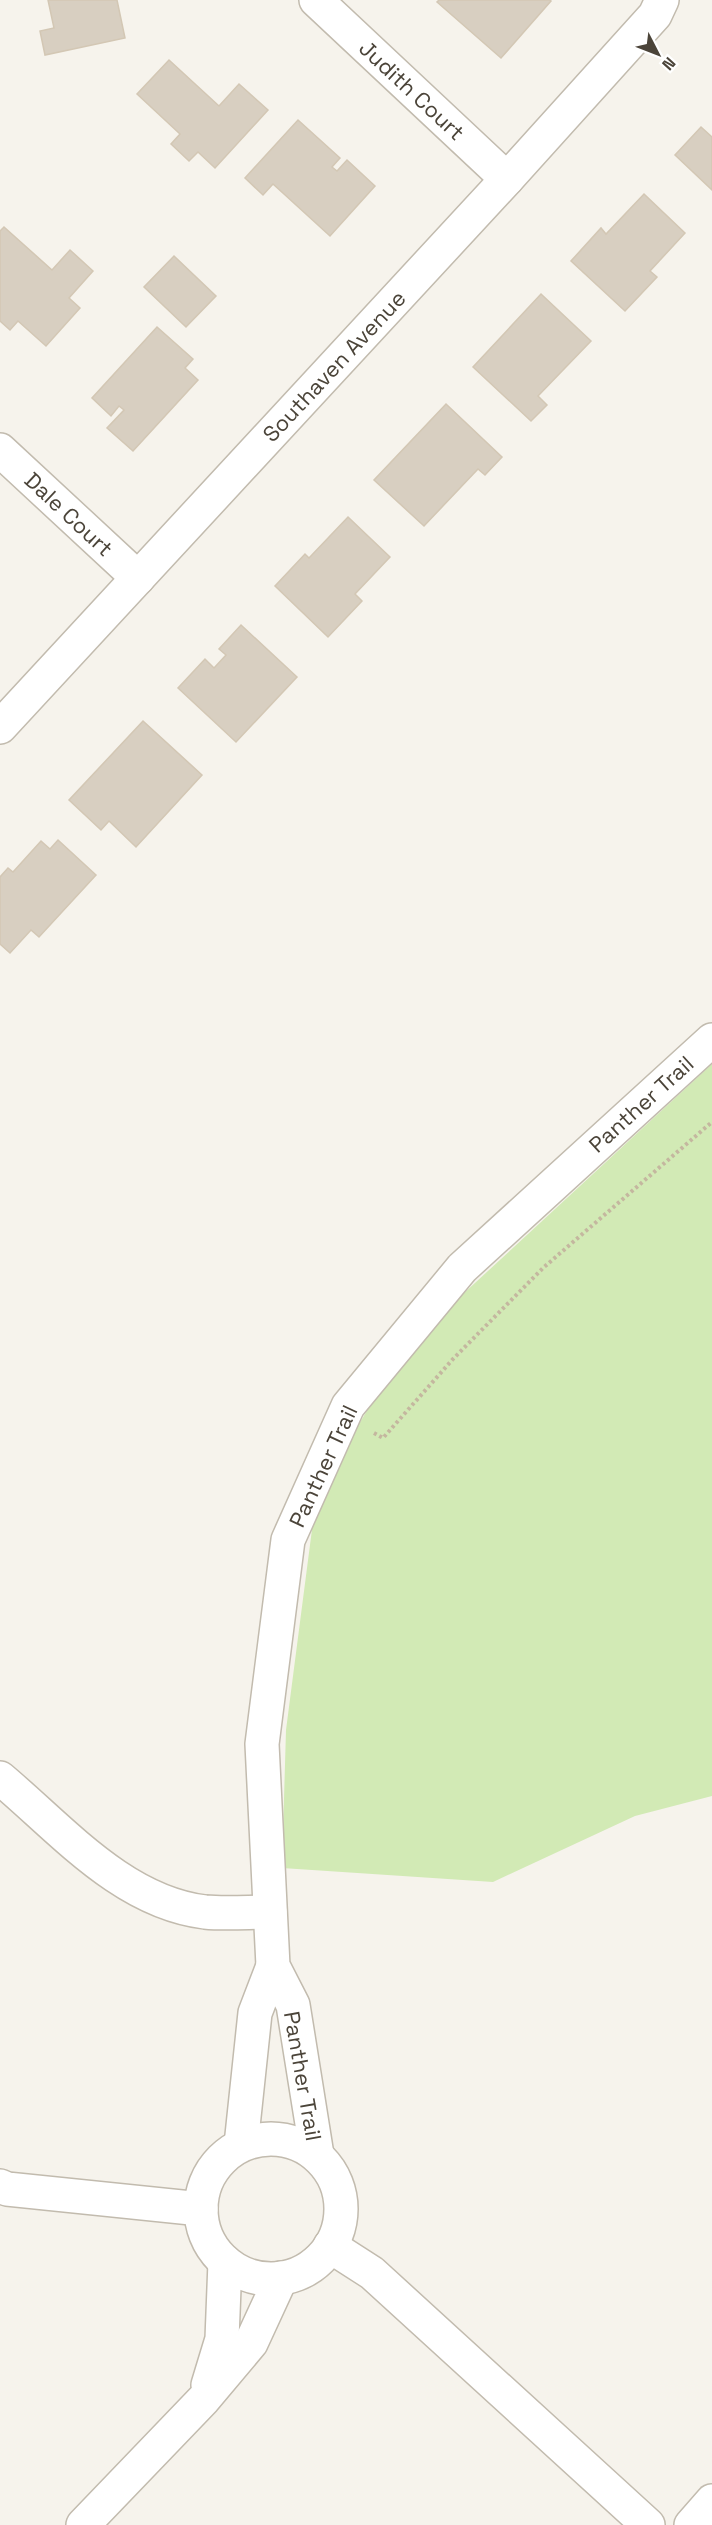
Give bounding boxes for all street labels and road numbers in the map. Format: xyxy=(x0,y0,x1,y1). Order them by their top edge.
street label: Judith Court xyxy=(353,34,471,146)
street label: Southaven Avenue xyxy=(257,284,411,448)
street label: Dale Court xyxy=(19,466,119,562)
street label: Panther Trail xyxy=(583,1050,699,1158)
street label: Panther Trail xyxy=(283,1401,363,1531)
street label: Panther Trail xyxy=(278,2009,328,2143)

